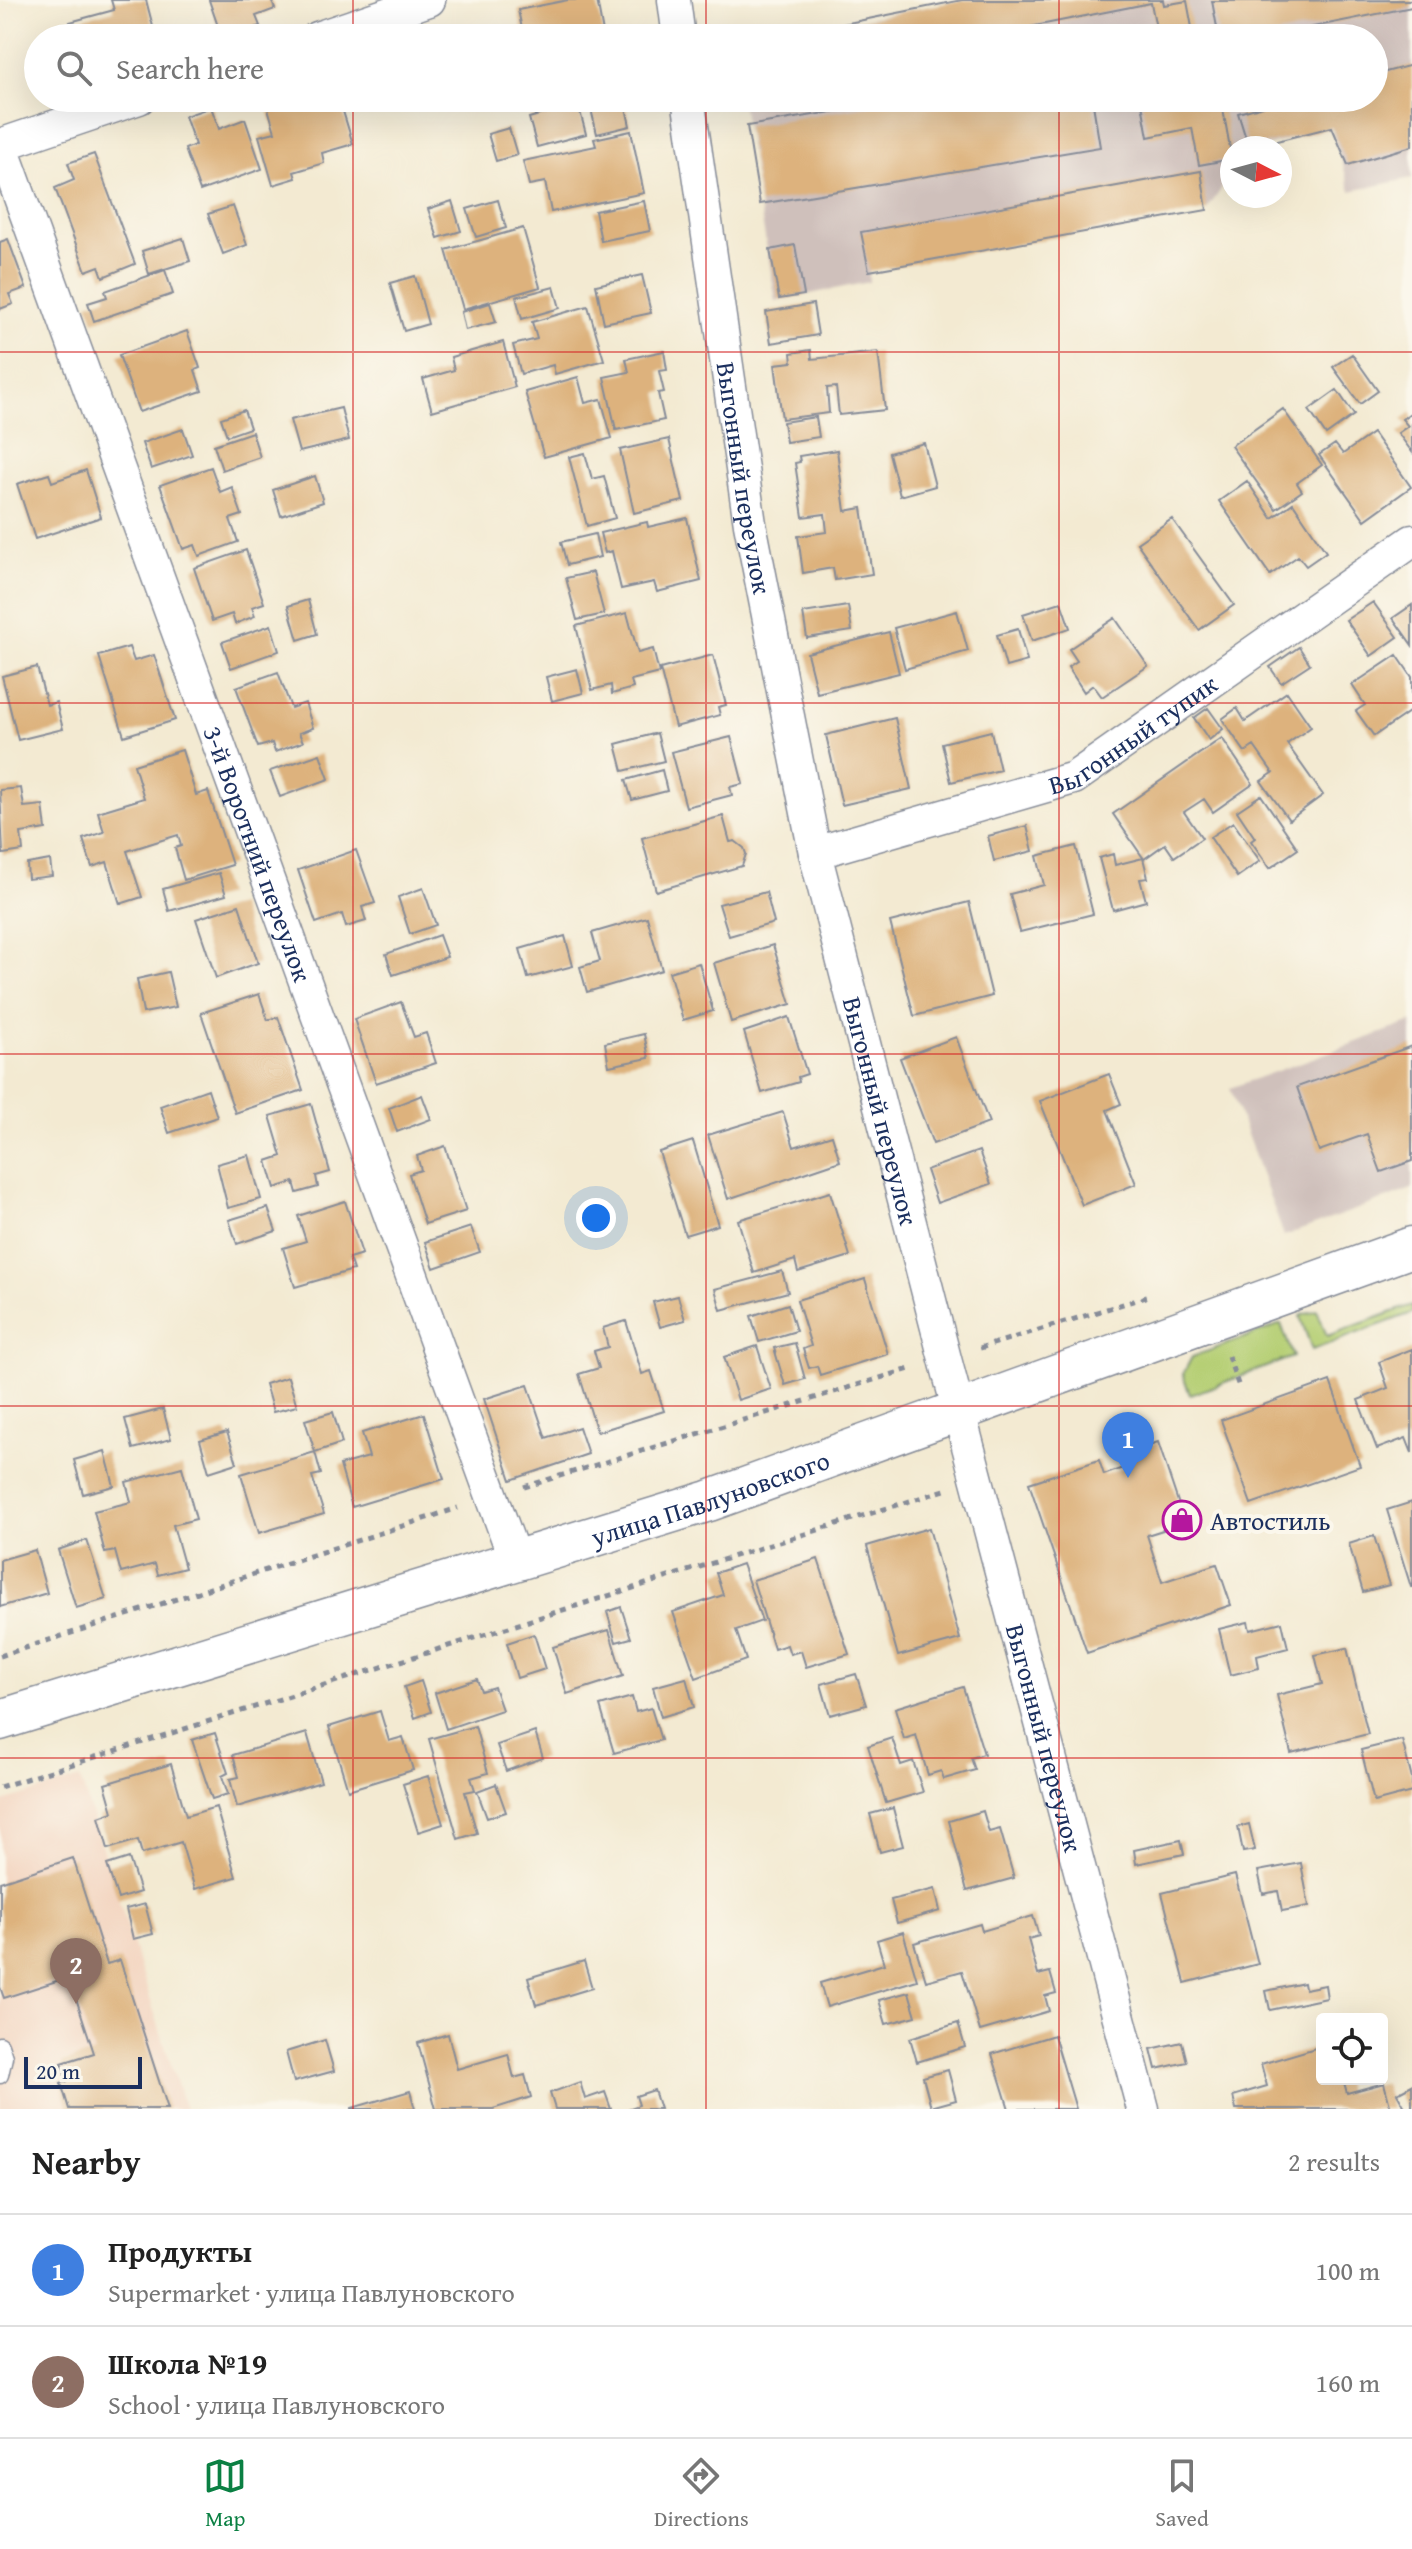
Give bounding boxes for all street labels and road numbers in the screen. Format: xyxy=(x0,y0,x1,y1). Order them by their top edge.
street label: Выгонный переулок xyxy=(707,359,783,598)
street label: Выгонный тупик xyxy=(1044,664,1225,804)
street label: 3-й Воротний переулок xyxy=(194,720,323,988)
street label: Выгонный переулок xyxy=(833,992,929,1230)
street label: улица Павлуновского xyxy=(585,1440,835,1556)
street label: Выгонный переулок xyxy=(996,1619,1094,1856)

